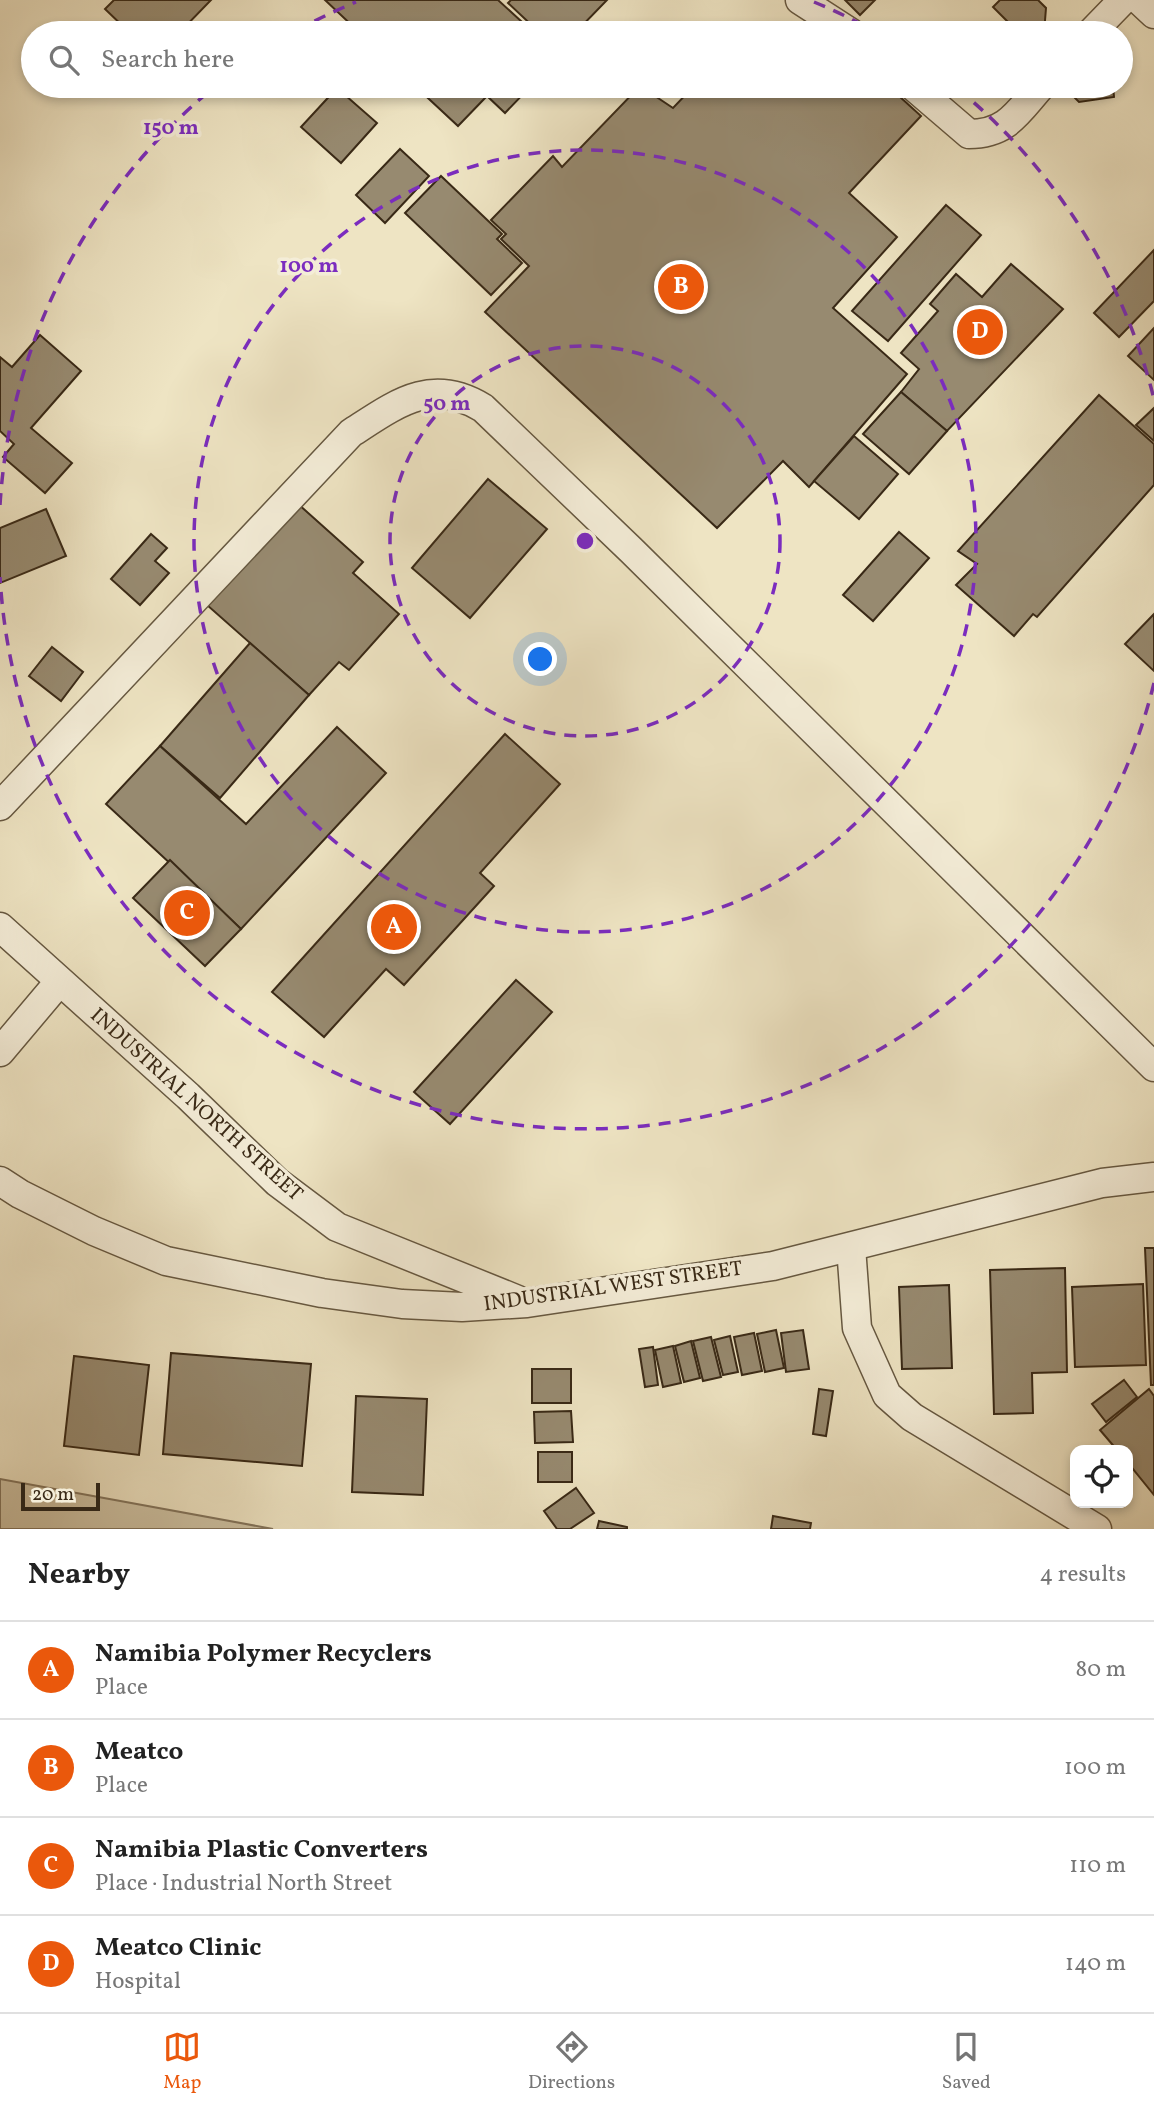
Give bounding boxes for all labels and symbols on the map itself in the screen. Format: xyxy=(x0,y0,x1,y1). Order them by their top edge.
text: 150 m xyxy=(143,114,199,143)
text: 100 m xyxy=(279,252,339,281)
pin: B xyxy=(658,261,704,313)
pin: D xyxy=(957,306,1003,358)
text: 50 m xyxy=(423,390,471,419)
centre of rings xyxy=(573,529,597,553)
your location xyxy=(523,642,557,676)
pin: C xyxy=(164,887,210,939)
pin: A xyxy=(371,901,417,953)
street label: INDUSTRIAL NORTH STREET xyxy=(83,1002,309,1208)
street label: INDUSTRIAL WEST STREET xyxy=(482,1254,744,1320)
scale bar xyxy=(21,1480,100,1512)

